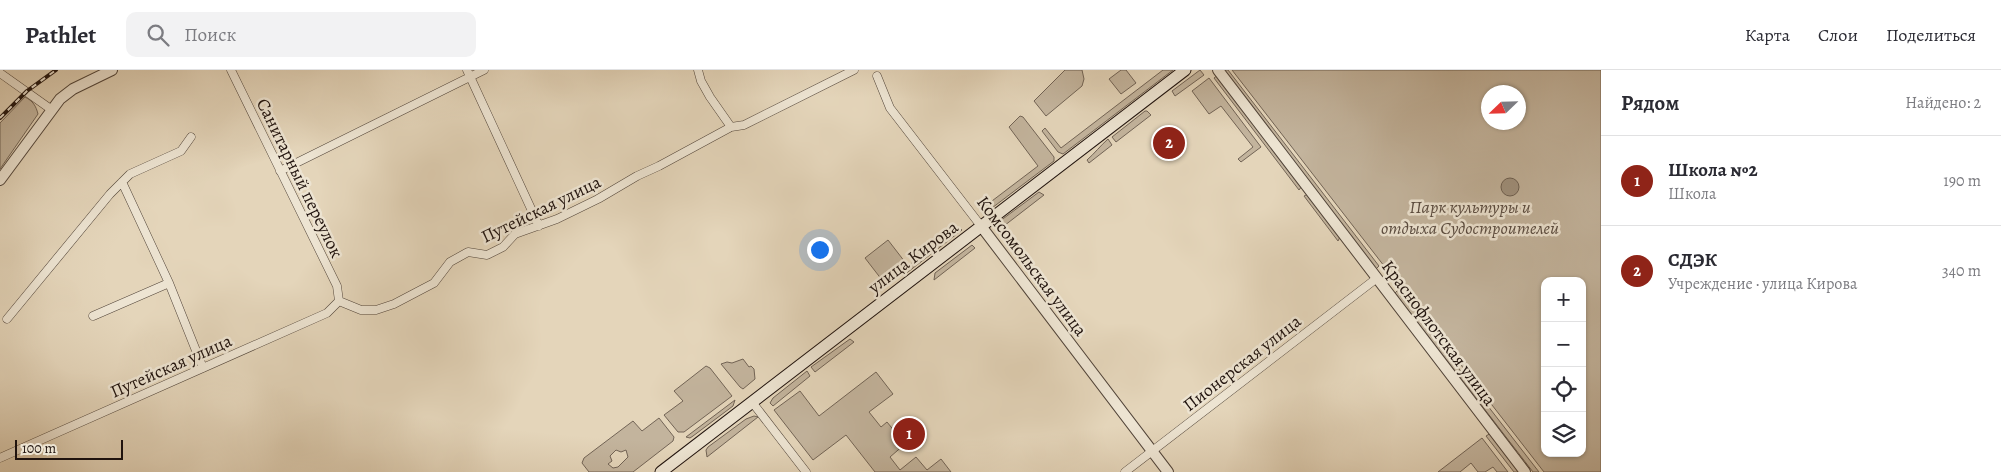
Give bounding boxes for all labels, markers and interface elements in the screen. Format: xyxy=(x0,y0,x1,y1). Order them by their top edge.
search box xyxy=(126,12,476,57)
text: Pathlet xyxy=(25,19,96,51)
icon: search xyxy=(144,21,172,49)
text: Поиск xyxy=(184,22,236,48)
text: Карта xyxy=(1745,23,1790,47)
text: Слои xyxy=(1818,23,1858,47)
text: Поделиться xyxy=(1886,23,1976,47)
north arrow xyxy=(1481,85,1526,130)
text: Рядом xyxy=(1621,89,1679,117)
text: Найдено: 2 xyxy=(1905,92,1981,114)
street label: Санитарный переулок xyxy=(251,94,349,262)
pin: 2 xyxy=(1153,124,1185,162)
text: Школа №2 xyxy=(1668,157,1758,183)
street label: Путейская улица xyxy=(477,169,606,248)
text: 1 xyxy=(1634,170,1640,192)
text: 190 m xyxy=(1943,170,1981,192)
text: Школа xyxy=(1668,183,1716,205)
street label: Комсомольская улица xyxy=(971,191,1093,342)
park label: Парк культуры и отдыха Судостроителей xyxy=(1381,195,1559,240)
street label: улица Кирова xyxy=(862,215,963,299)
your location xyxy=(807,237,833,263)
text: СДЭК xyxy=(1668,247,1717,273)
street label: Краснофлотская улица xyxy=(1376,255,1502,411)
text: 2 xyxy=(1633,260,1641,282)
text: 340 m xyxy=(1942,260,1981,282)
text: Учреждение · улица Кирова xyxy=(1668,273,1857,295)
map controls xyxy=(1541,277,1586,457)
button: + xyxy=(1541,277,1586,322)
street label: Пионерская улица xyxy=(1178,309,1307,417)
button: − xyxy=(1541,322,1586,367)
street label: Путейская улица xyxy=(107,328,236,403)
button: locate xyxy=(1541,367,1586,412)
button: layers xyxy=(1541,412,1586,457)
pin: 1 xyxy=(893,415,925,453)
scale bar xyxy=(15,437,122,460)
text: 100 m xyxy=(22,439,56,458)

